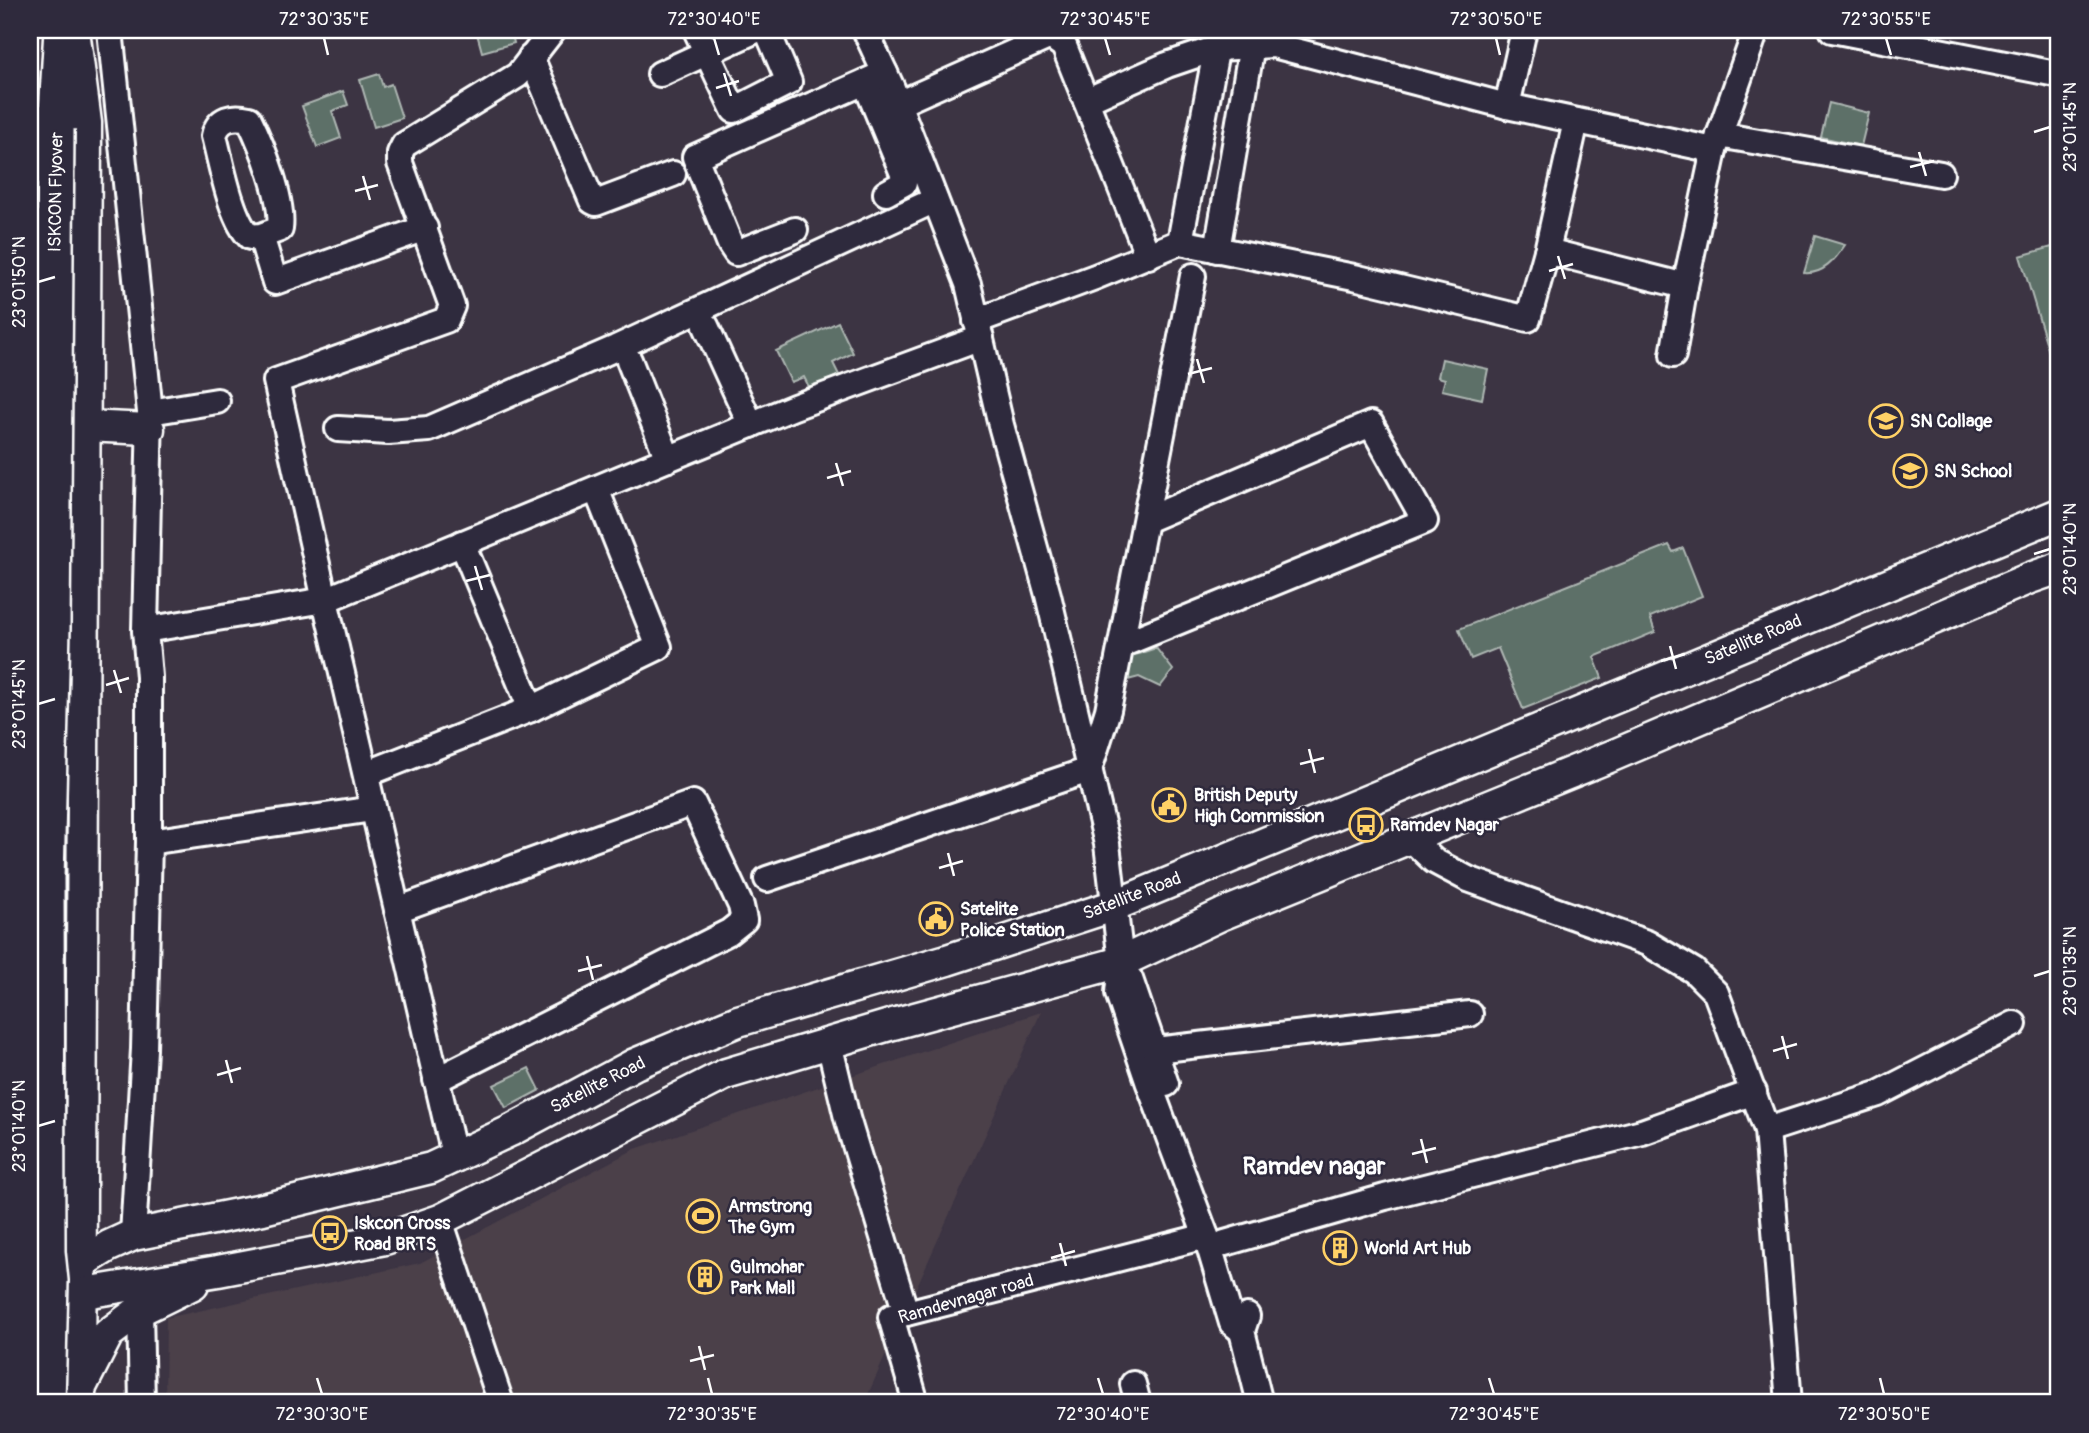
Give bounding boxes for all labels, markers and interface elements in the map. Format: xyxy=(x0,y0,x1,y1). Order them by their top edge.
text: 72°30'35"E xyxy=(279,8,369,31)
text: 72°30'40"E xyxy=(668,8,760,31)
text: 72°30'45"E xyxy=(1060,8,1150,31)
text: 72°30'50"E xyxy=(1450,8,1542,31)
text: 72°30'55"E xyxy=(1841,8,1931,31)
text: 23°01'45"N xyxy=(2059,82,2082,172)
street label: ISKCON Flyover xyxy=(43,131,69,252)
text: 23°01'50"N xyxy=(8,236,31,328)
school or university icon: SN Collage xyxy=(1867,402,1905,440)
place label: SN Collage xyxy=(1910,410,1993,433)
school or university icon: SN School xyxy=(1891,452,1929,490)
place label: SN School xyxy=(1934,460,2012,483)
text: 23°01'40"N xyxy=(2059,503,2082,595)
street label: Satellite Road xyxy=(1701,609,1805,671)
text: 23°01'45"N xyxy=(8,659,31,749)
place label: British Deputy High Commission xyxy=(1194,784,1325,828)
public building icon: British Deputy High Commission xyxy=(1150,786,1188,824)
bus stop icon: Ramdev Nagar xyxy=(1347,806,1385,844)
place label: Ramdev Nagar xyxy=(1390,814,1500,837)
street label: Satellite Road xyxy=(1080,867,1184,925)
place label: Satelite Police Station xyxy=(960,898,1065,942)
public building icon: Satelite Police Station xyxy=(917,900,955,938)
text: 23°01'35"N xyxy=(2059,926,2082,1016)
street label: Satellite Road xyxy=(547,1051,649,1119)
text: 23°01'40"N xyxy=(8,1080,31,1172)
district label: Ramdev nagar xyxy=(1243,1152,1386,1181)
place label: Armstrong The Gym xyxy=(727,1195,812,1239)
sports icon: Armstrong The Gym xyxy=(684,1197,722,1235)
place label: Iskcon Cross Road BRTS xyxy=(354,1212,451,1256)
bus stop icon: Iskcon Cross Road BRTS xyxy=(311,1214,349,1252)
building icon: World Art Hub xyxy=(1321,1229,1359,1267)
place label: World Art Hub xyxy=(1364,1237,1471,1260)
place label: Gulmohar Park Mall xyxy=(730,1256,805,1300)
building icon: Gulmohar Park Mall xyxy=(686,1258,724,1296)
street label: Ramdevnagar road xyxy=(896,1269,1036,1329)
text: 72°30'30"E xyxy=(276,1403,368,1426)
text: 72°30'35"E xyxy=(667,1403,757,1426)
text: 72°30'40"E xyxy=(1057,1403,1149,1426)
text: 72°30'45"E xyxy=(1449,1403,1539,1426)
text: 72°30'50"E xyxy=(1838,1403,1930,1426)

